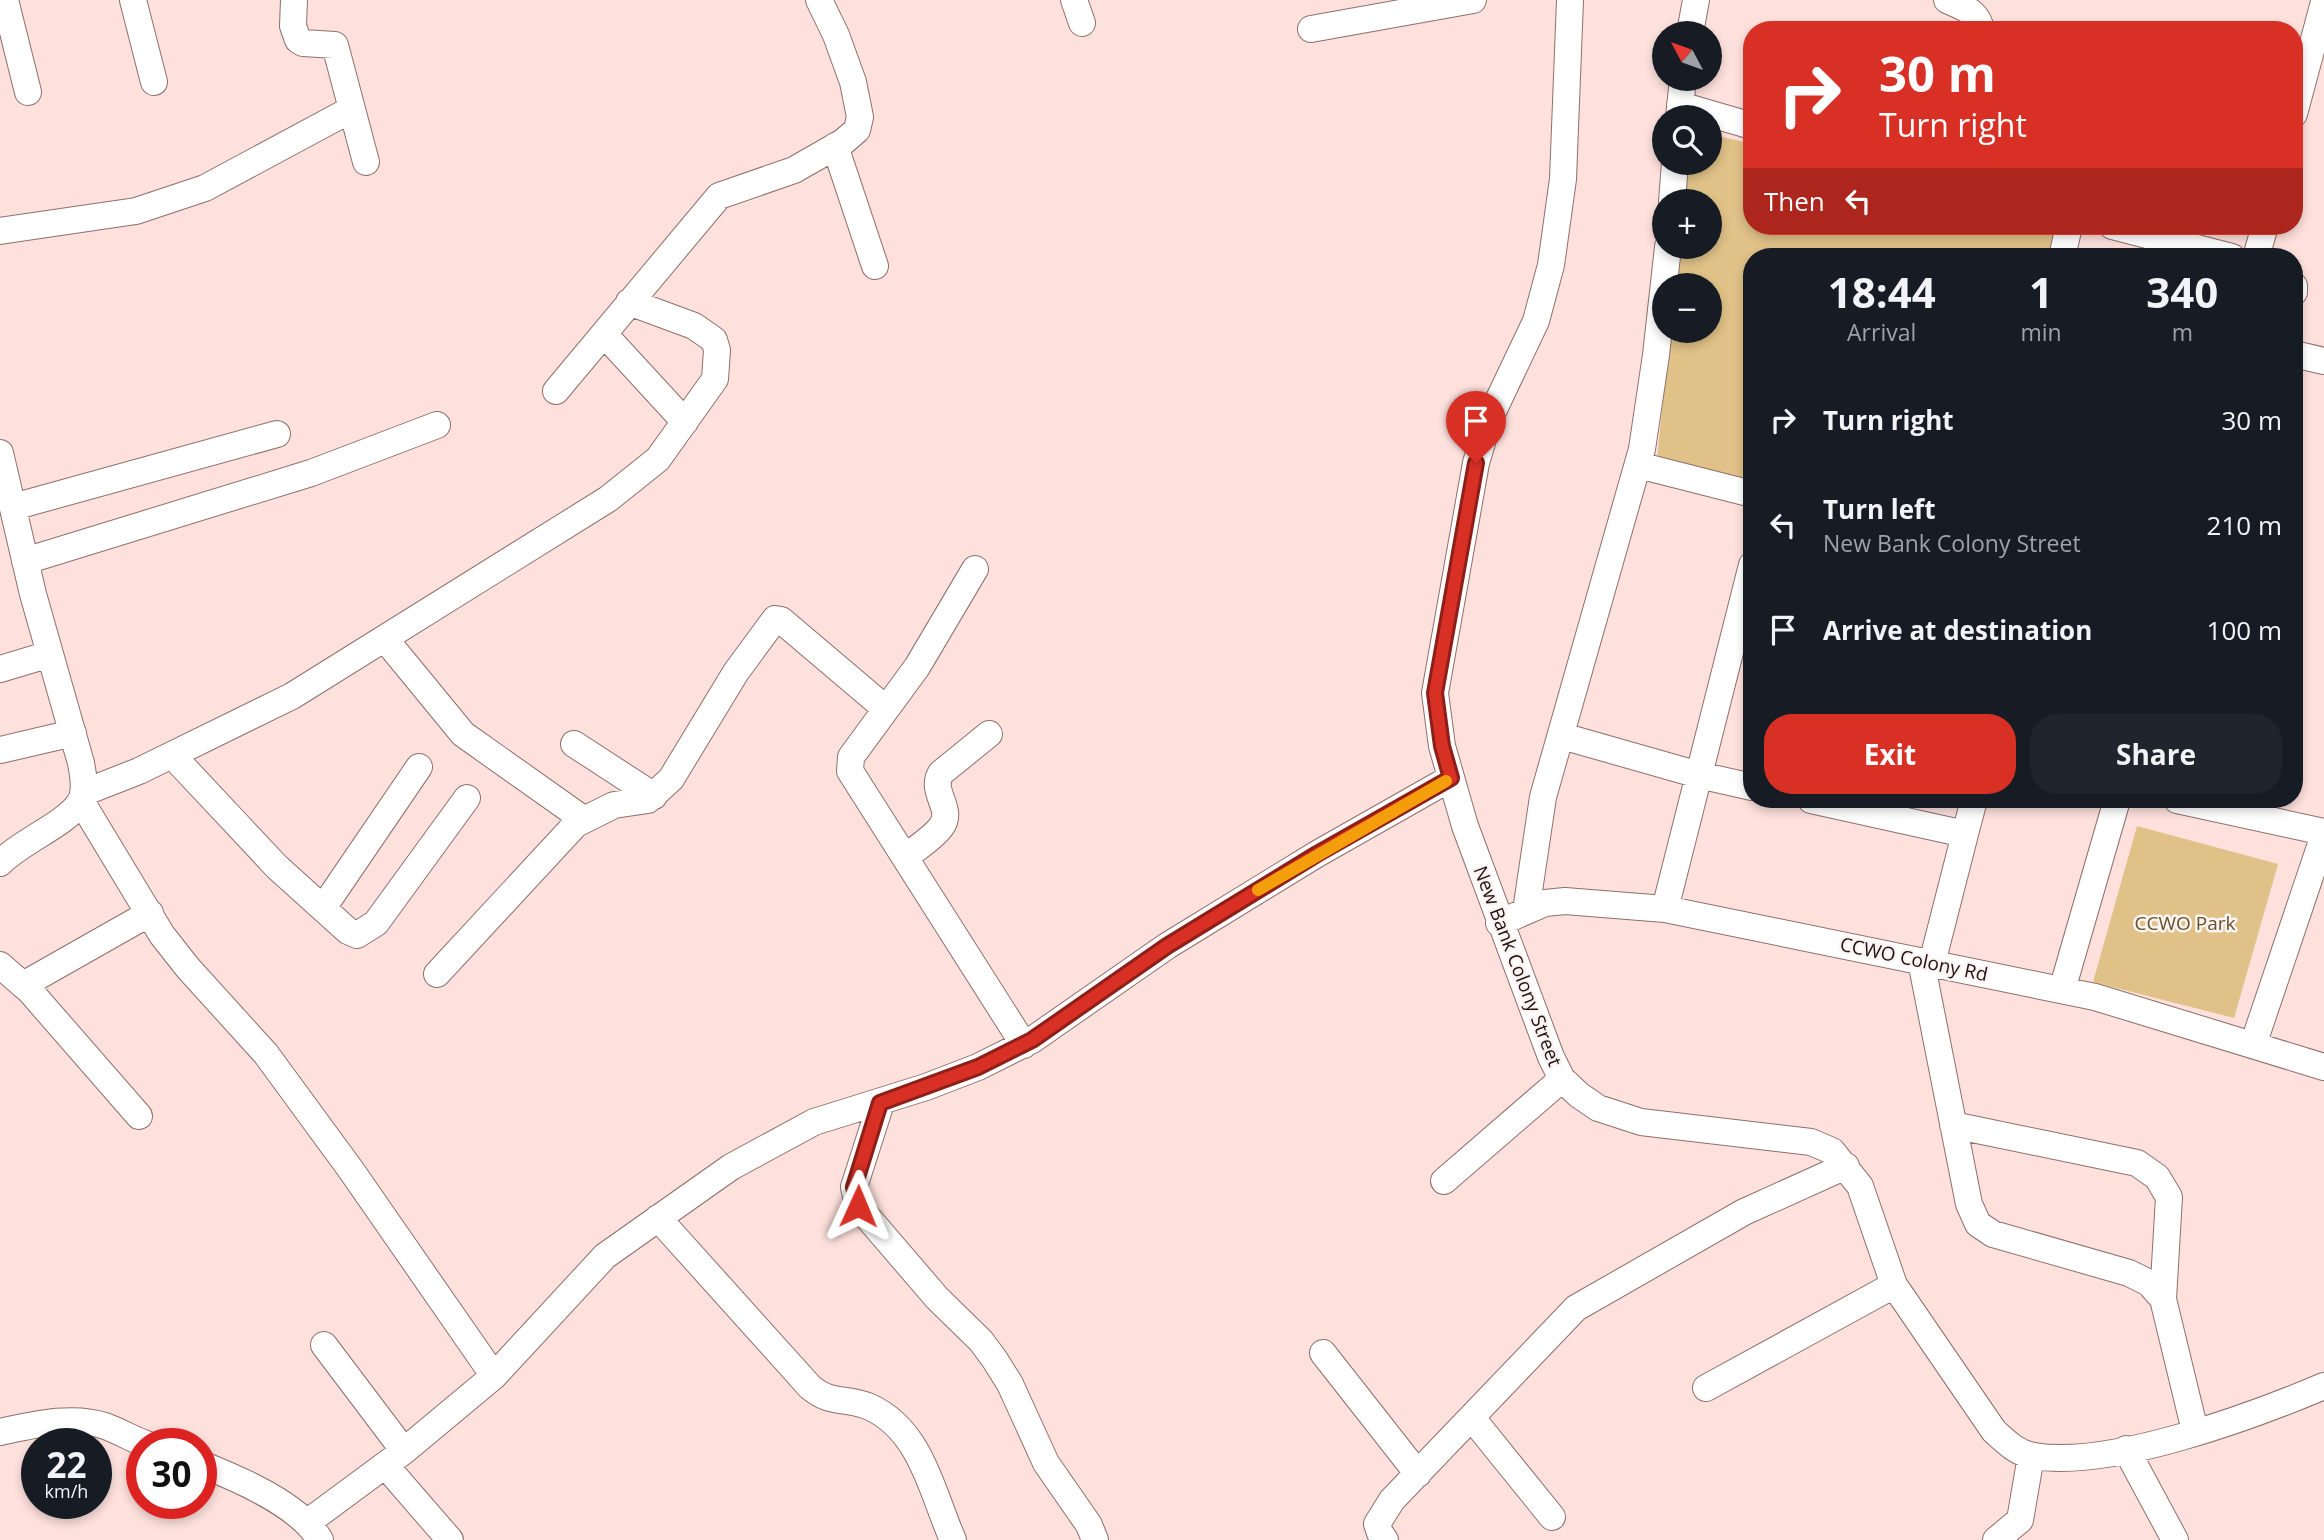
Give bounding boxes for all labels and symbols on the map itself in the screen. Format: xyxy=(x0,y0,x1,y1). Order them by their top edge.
north arrow xyxy=(1652,21,1722,91)
pin xyxy=(1446,391,1506,463)
street label: New Bank Colony Street xyxy=(1468,862,1568,1070)
park label: CCWO Park xyxy=(2135,910,2235,936)
street label: CCWO Colony Rd xyxy=(1838,931,1990,987)
position arrow xyxy=(821,1169,895,1243)
speed limit sign: 30 xyxy=(126,1428,217,1519)

